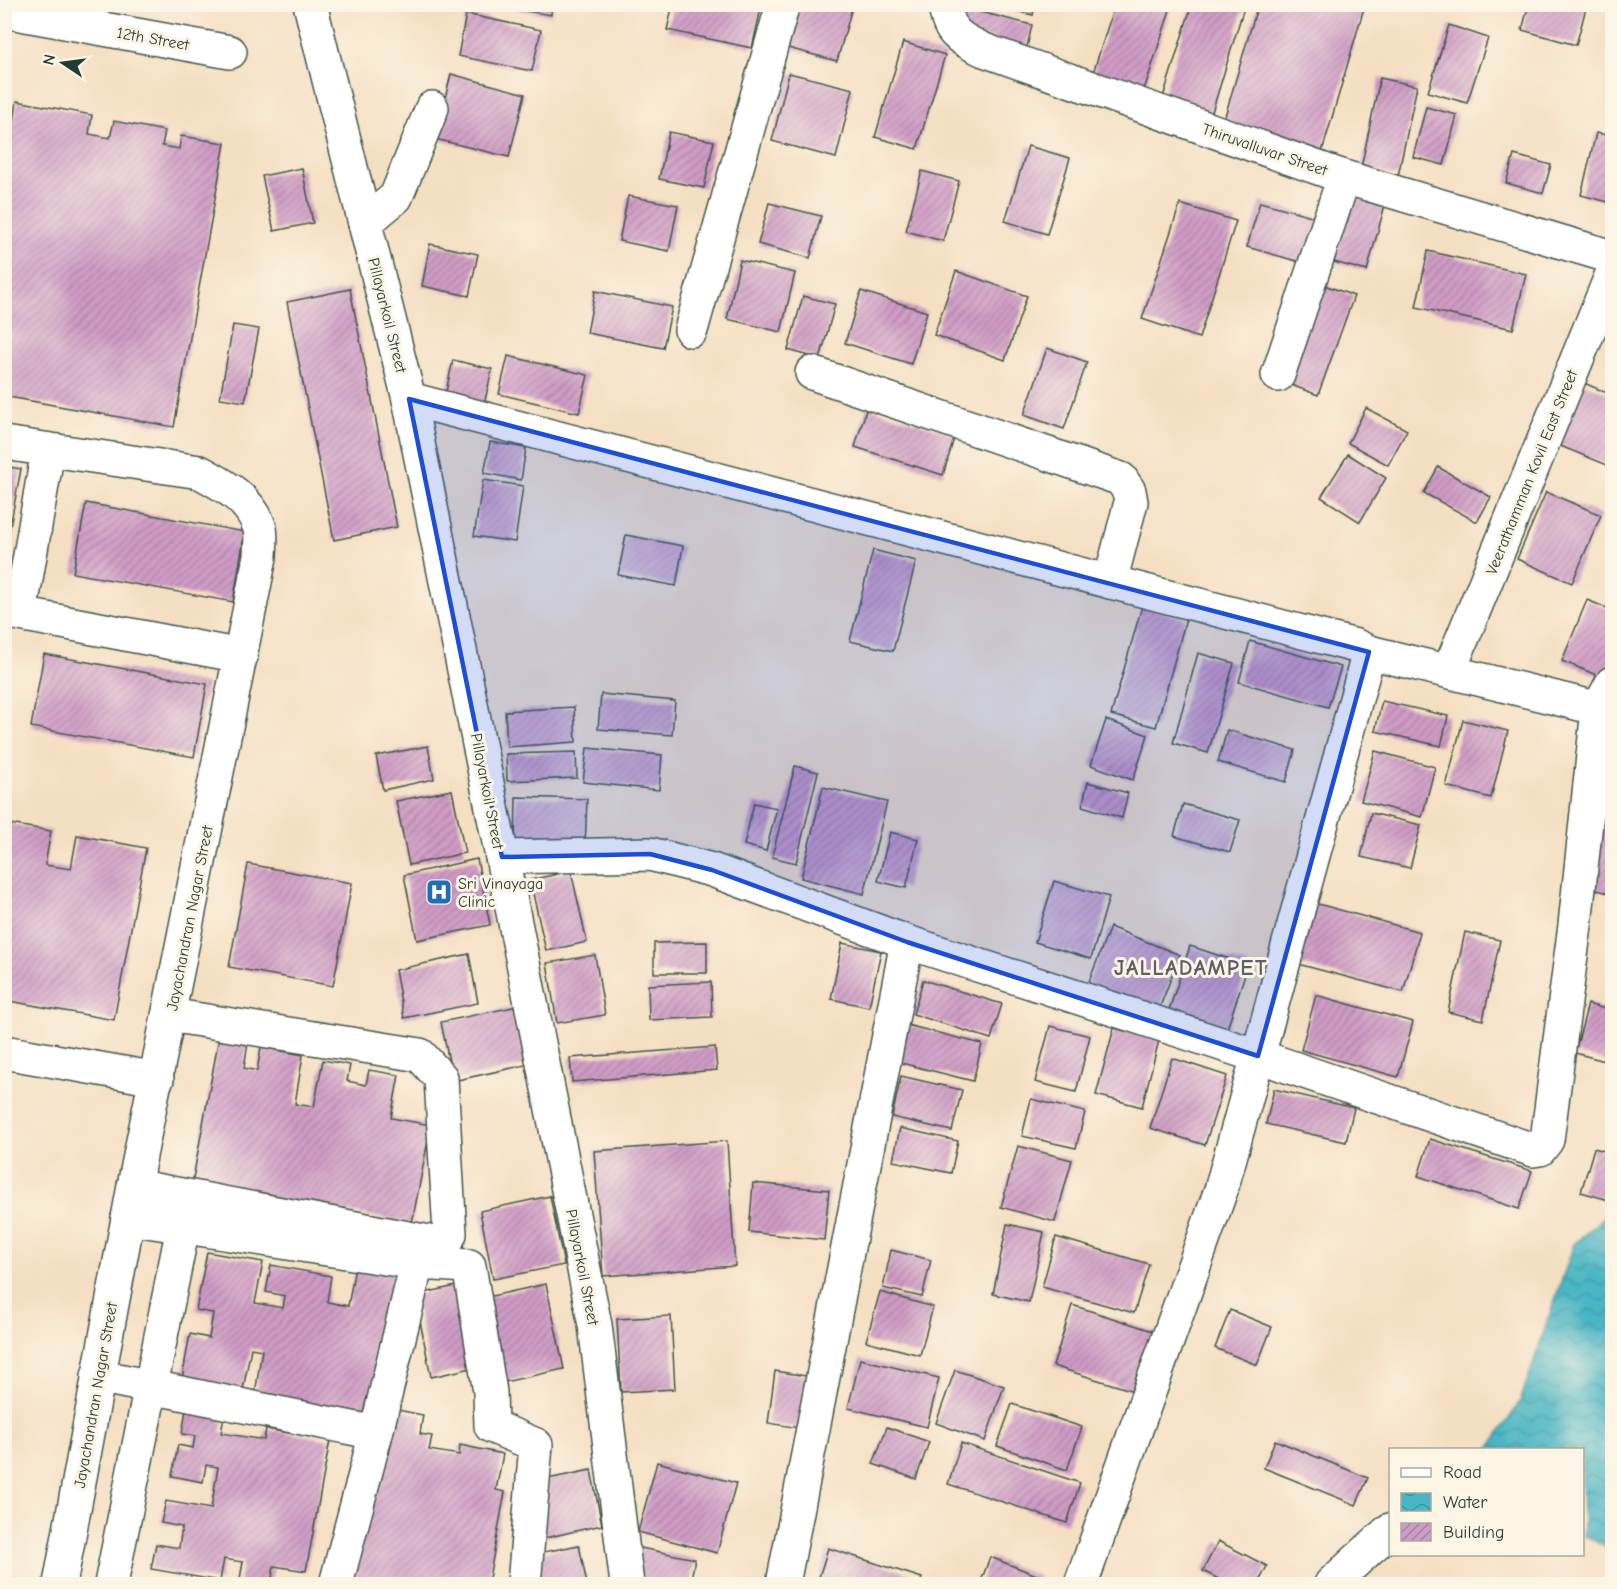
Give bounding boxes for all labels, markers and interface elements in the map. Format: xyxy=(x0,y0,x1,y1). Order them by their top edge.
street label: 12th Street xyxy=(115,24,191,54)
north arrow xyxy=(33,33,93,93)
text: N xyxy=(39,53,59,67)
street label: Thiruvalluvar Street xyxy=(1200,120,1330,180)
street label: Pillayarkoil Street xyxy=(364,256,410,375)
street label: Veerathamman Kovil East Street xyxy=(1483,367,1581,577)
street label: Pillayarkoil Street xyxy=(467,732,507,851)
street label: Jayachandran Nagar Street xyxy=(163,824,217,1012)
place label: Sri Vinayaga Clinic xyxy=(458,875,543,911)
hospital icon: Sri Vinayaga Clinic xyxy=(424,877,454,907)
district label: JALLADAMPET xyxy=(1114,955,1268,981)
street label: Pillayarkoil Street xyxy=(562,1208,602,1327)
street label: Jayachandran Nagar Street xyxy=(71,1300,121,1490)
legend xyxy=(1389,1448,1584,1556)
text: Road xyxy=(1443,1462,1482,1483)
text: Water xyxy=(1443,1492,1488,1513)
text: Building xyxy=(1443,1522,1505,1543)

